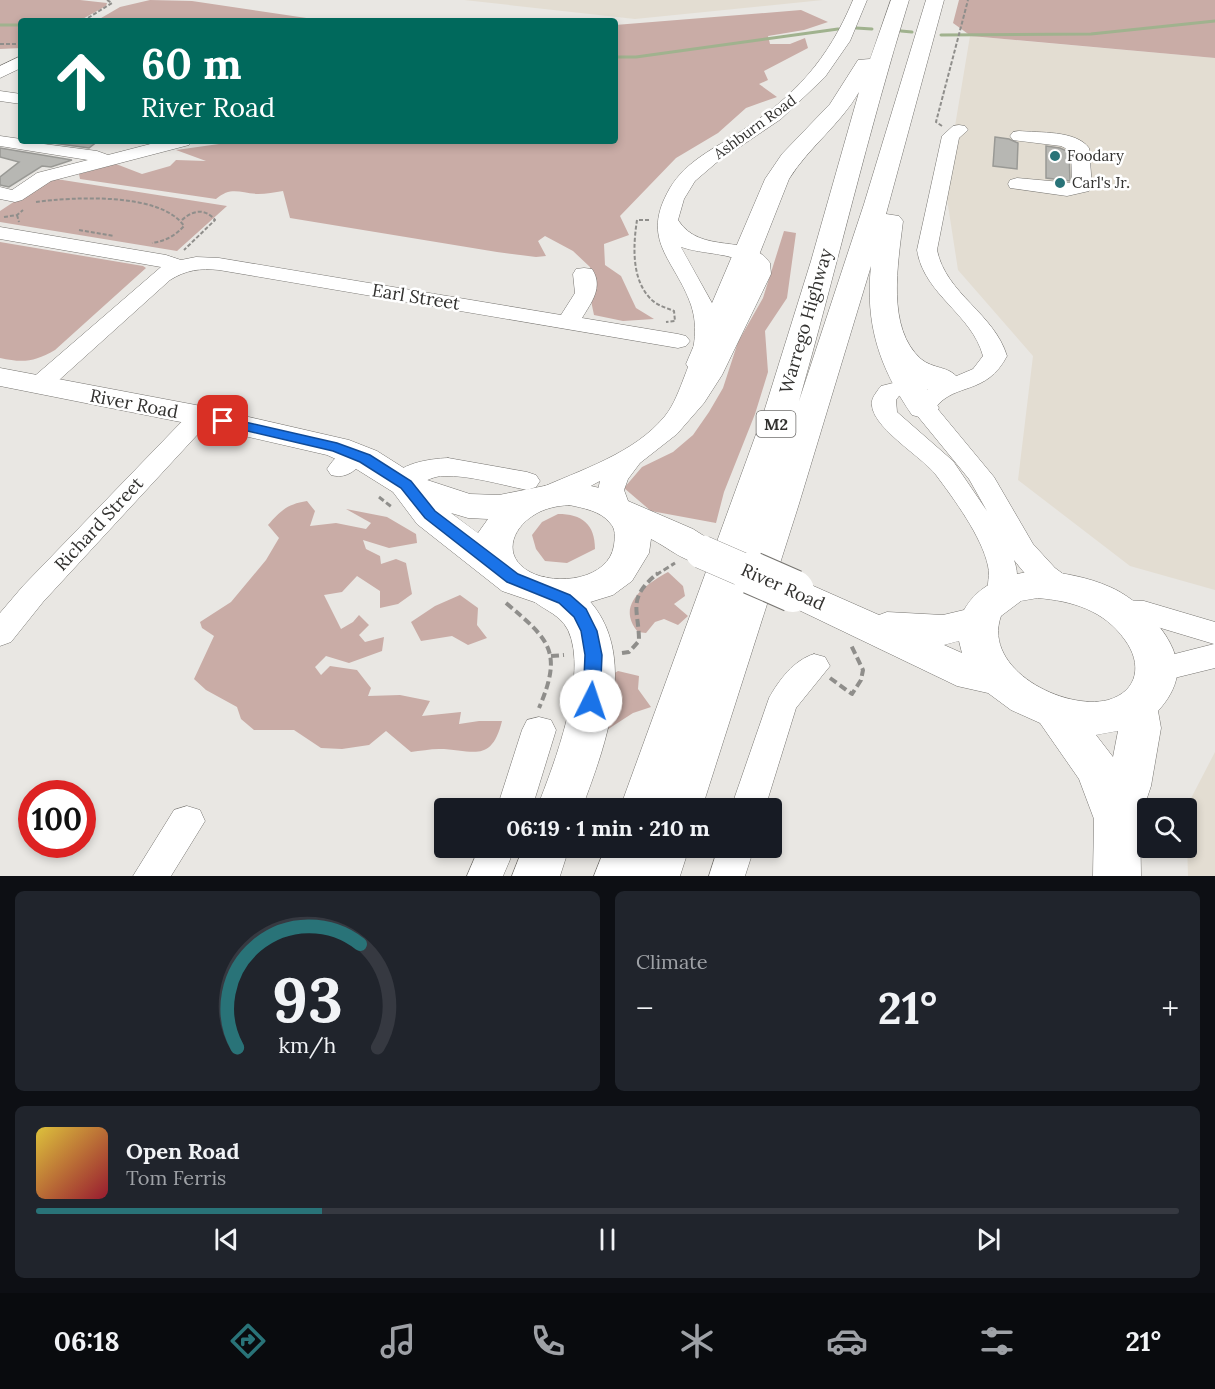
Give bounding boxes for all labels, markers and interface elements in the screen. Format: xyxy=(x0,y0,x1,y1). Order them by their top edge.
text: 60 m xyxy=(141,37,242,91)
icon: ahead xyxy=(42,42,120,120)
text: River Road xyxy=(141,90,275,124)
street label: Ashburn Road xyxy=(709,90,800,163)
place label: Foodary xyxy=(1067,146,1124,165)
marker: Foodary xyxy=(1048,149,1062,163)
place label: Carl's Jr. xyxy=(1072,173,1130,192)
marker: Carl's Jr. xyxy=(1053,176,1067,190)
street label: Warrego Highway xyxy=(774,245,837,396)
street label: Earl Street xyxy=(370,278,462,315)
street label: River Road xyxy=(88,384,180,423)
pin xyxy=(197,395,248,446)
icon: arrive xyxy=(206,404,239,437)
road number: M2 xyxy=(756,411,796,437)
street label: Richard Street xyxy=(49,472,148,575)
street label: River Road xyxy=(738,558,829,615)
position arrow xyxy=(559,669,623,733)
speed limit sign: 100 xyxy=(18,780,96,858)
map controls xyxy=(1137,798,1197,858)
button: search xyxy=(1137,798,1197,858)
text: 06:19 · 1 min · 210 m xyxy=(506,814,710,842)
text: Climate xyxy=(636,949,708,974)
text: 93 xyxy=(272,959,343,1039)
text: 21° xyxy=(878,979,937,1036)
text: − xyxy=(636,987,654,1029)
text: + xyxy=(1161,987,1179,1029)
text: km/h xyxy=(279,1031,337,1059)
text: Open Road xyxy=(126,1137,240,1165)
text: Tom Ferris xyxy=(126,1165,226,1190)
icon: previous xyxy=(210,1223,243,1256)
icon: pause xyxy=(591,1223,624,1256)
icon: next xyxy=(972,1223,1005,1256)
icon: directions xyxy=(227,1320,269,1362)
icon: music xyxy=(377,1320,419,1362)
icon: phone xyxy=(527,1320,569,1362)
icon: climate xyxy=(676,1320,718,1362)
icon: car xyxy=(826,1320,868,1362)
icon: filters xyxy=(976,1320,1018,1362)
text: 06:18 xyxy=(54,1324,120,1358)
text: 21° xyxy=(1125,1324,1161,1358)

